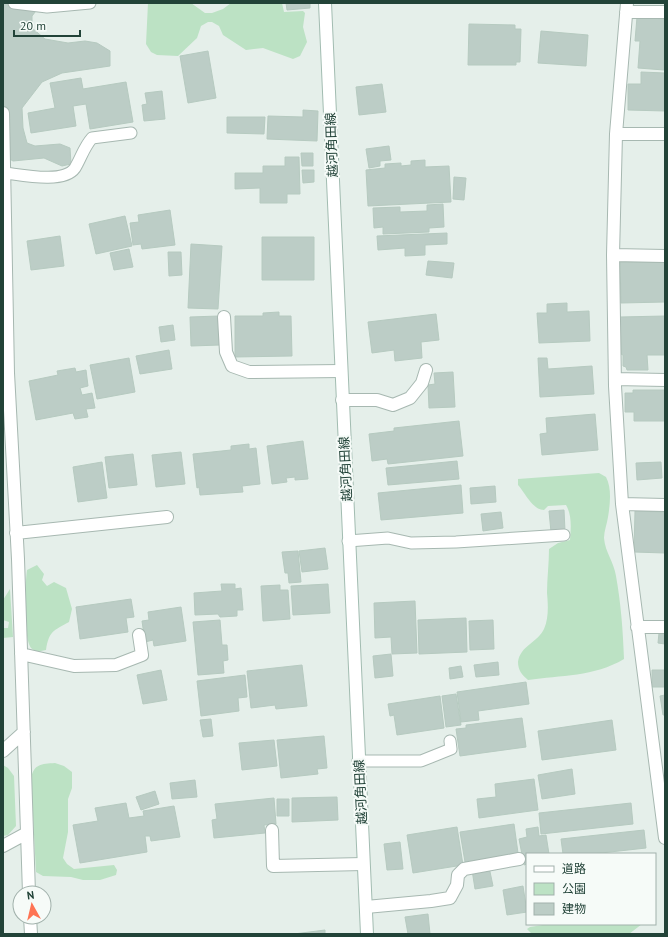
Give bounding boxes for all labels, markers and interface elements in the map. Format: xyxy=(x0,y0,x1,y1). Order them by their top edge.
scale bar xyxy=(14,12,80,38)
text: 20 m xyxy=(20,18,46,33)
street label: 越河角田線 xyxy=(322,112,341,178)
street label: 越河角田線 xyxy=(335,436,356,502)
street label: 越河角田線 xyxy=(350,759,371,825)
legend xyxy=(526,853,656,925)
text: 道路 xyxy=(562,861,586,876)
text: 公園 xyxy=(562,881,586,896)
north arrow xyxy=(12,885,52,925)
text: N xyxy=(26,888,35,903)
text: 建物 xyxy=(562,901,586,916)

